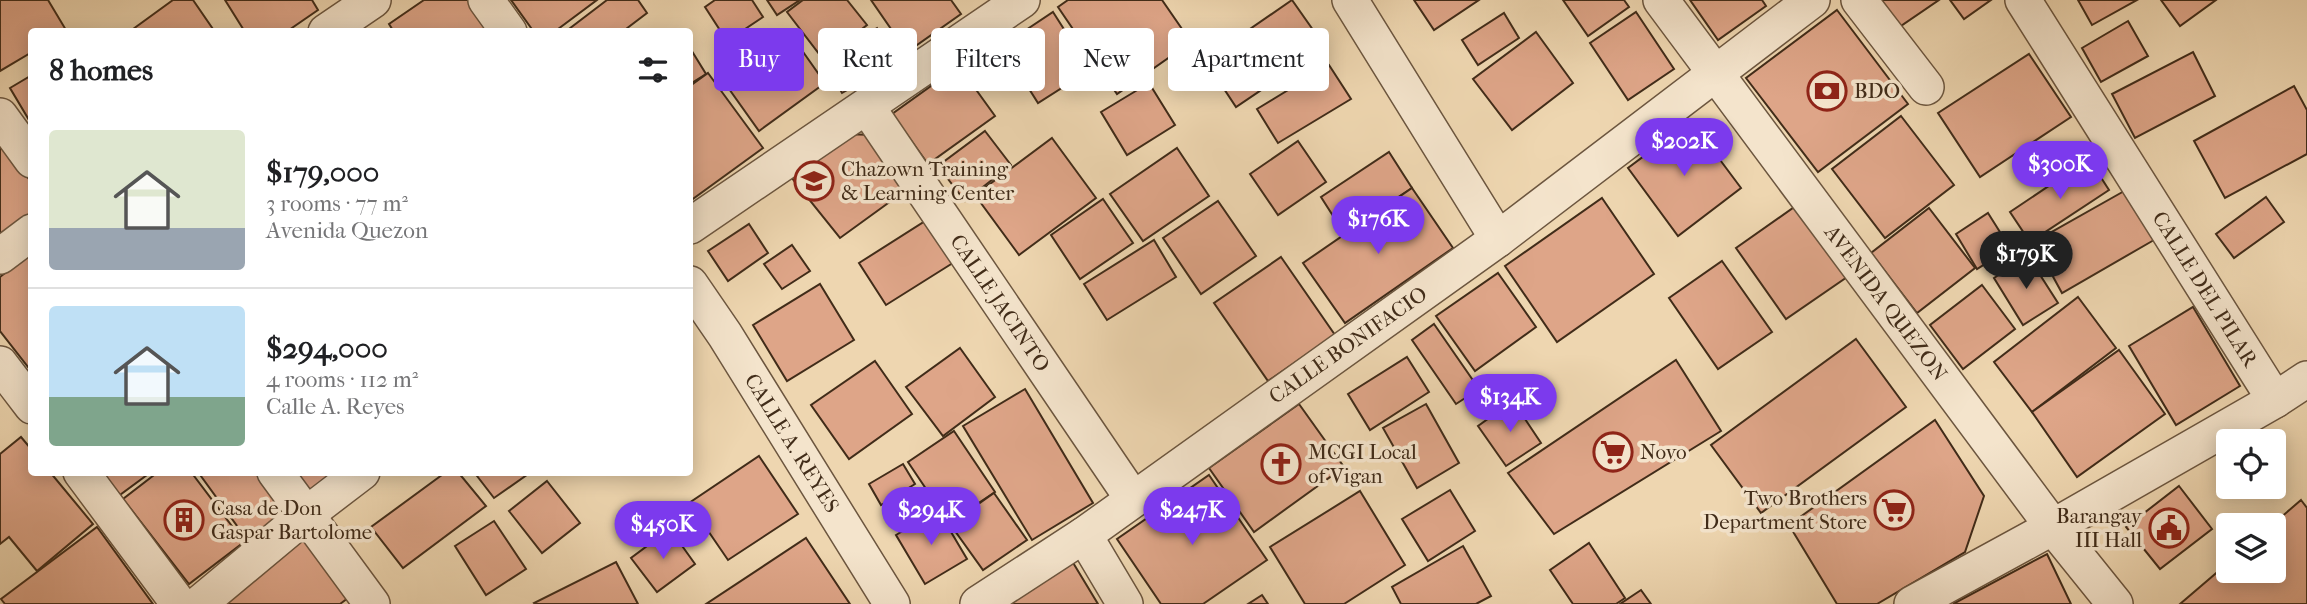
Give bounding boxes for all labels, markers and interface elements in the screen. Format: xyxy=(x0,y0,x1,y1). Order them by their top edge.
chip: Buy xyxy=(714,28,804,91)
chip: Rent xyxy=(818,28,917,91)
chip: Filters xyxy=(931,28,1045,91)
chip: New xyxy=(1059,28,1154,91)
chip: Apartment xyxy=(1168,28,1329,91)
icon: filters xyxy=(634,51,672,89)
text: 8 homes xyxy=(49,53,153,88)
bank icon: BDO xyxy=(1806,70,1848,112)
place label: BDO xyxy=(1854,79,1900,103)
pin: $202K xyxy=(1635,118,1733,178)
text: $202K xyxy=(1651,127,1717,154)
pin: $300K xyxy=(2011,142,2109,201)
text: $300K xyxy=(2028,150,2092,177)
text: $179,000 xyxy=(266,155,379,190)
place label: Chazown Training & Learning Center xyxy=(841,157,1014,205)
icon: home xyxy=(105,158,189,242)
school or university icon: Chazown Training & Learning Center xyxy=(793,160,835,202)
text: 3 rooms · 77 m² xyxy=(266,190,408,217)
pin: $176K xyxy=(1329,196,1427,256)
text: $176K xyxy=(1347,205,1409,232)
street label: CALLE DEL PILAR xyxy=(2147,207,2263,372)
text: Avenida Quezon xyxy=(266,217,428,244)
street label: AVENIDA QUEZON xyxy=(1819,220,1952,385)
street label: CALLE JACINTO xyxy=(945,230,1055,376)
pin: $179K xyxy=(1977,232,2075,291)
text: $179K xyxy=(1996,240,2056,267)
street label: CALLE BONIFACIO xyxy=(1264,281,1432,409)
text: $294,000 xyxy=(266,331,388,366)
icon: home xyxy=(105,334,189,418)
text: 4 rooms · 112 m² xyxy=(266,366,418,393)
street label: CALLE A. REYES xyxy=(740,369,844,517)
pin: $134K xyxy=(1461,374,1559,434)
text: $134K xyxy=(1480,383,1540,410)
text: Calle A. Reyes xyxy=(266,393,405,420)
map controls xyxy=(2216,429,2286,583)
button: locate xyxy=(2216,429,2286,499)
supermarket icon: Novo xyxy=(1592,431,1634,473)
place label: MCGI Local of Vigan xyxy=(1308,440,1417,488)
place label: Novo xyxy=(1640,440,1687,464)
church icon: MCGI Local of Vigan xyxy=(1260,443,1302,485)
place label: Two Brothers Department Store xyxy=(1703,486,1867,534)
pin: $294K xyxy=(882,488,980,547)
pin: $247K xyxy=(1143,488,1241,547)
supermarket icon: Two Brothers Department Store xyxy=(1873,489,1915,531)
place label: Casa de Don Gaspar Bartolome xyxy=(211,496,372,544)
text: $294K xyxy=(898,496,964,523)
text: $247K xyxy=(1159,496,1225,523)
building icon: Casa de Don Gaspar Bartolome xyxy=(163,499,205,541)
pin: $450K xyxy=(614,502,712,561)
place label: Barangay III Hall xyxy=(2056,504,2143,552)
public building icon: Barangay III Hall xyxy=(2148,507,2190,549)
text: $450K xyxy=(631,510,695,537)
button: layers xyxy=(2216,513,2286,583)

